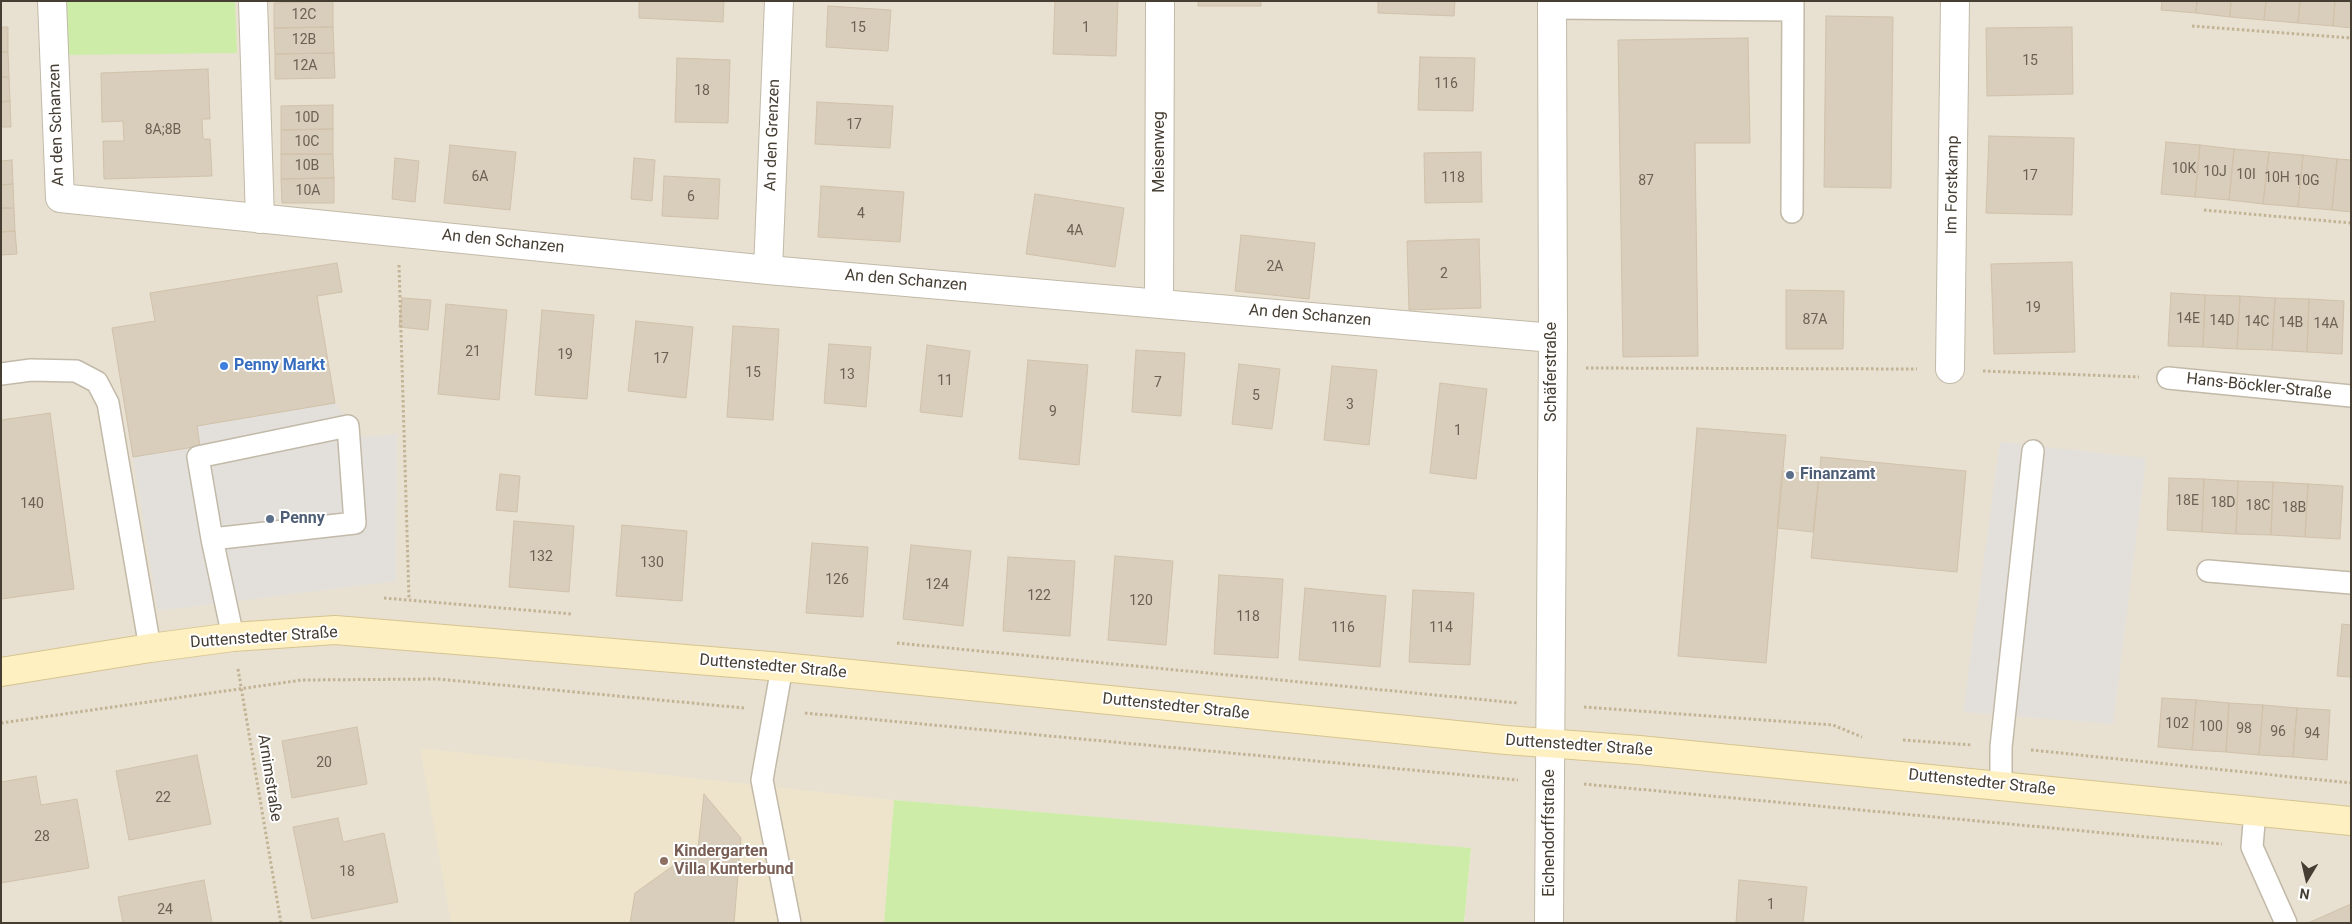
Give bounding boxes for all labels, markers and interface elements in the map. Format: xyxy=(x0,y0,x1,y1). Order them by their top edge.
house number: 12C xyxy=(292,7,316,23)
house number: 15 xyxy=(850,20,866,36)
house number: 1 xyxy=(1082,20,1090,36)
house number: 12B xyxy=(292,32,316,48)
house number: 15 xyxy=(2022,53,2038,69)
house number: 12A xyxy=(293,58,317,74)
street label: An den Schanzen xyxy=(45,63,69,187)
house number: 116 xyxy=(1434,76,1458,92)
street label: An den Grenzen xyxy=(761,79,785,191)
house number: 18 xyxy=(694,83,710,99)
house number: 10D xyxy=(295,110,319,126)
street label: Meisenweg xyxy=(1150,111,1170,193)
house number: 17 xyxy=(846,117,862,133)
house number: 8A;8B xyxy=(145,122,181,138)
house number: 10C xyxy=(295,134,319,150)
street label: Im Forstkamp xyxy=(1943,135,1963,235)
house number: 10B xyxy=(295,158,319,174)
house number: 10K xyxy=(2172,161,2196,177)
house number: 10J xyxy=(2203,164,2227,180)
house number: 10I xyxy=(2236,167,2256,183)
house number: 17 xyxy=(2022,168,2038,184)
house number: 6A xyxy=(471,169,489,185)
house number: 118 xyxy=(1441,170,1465,186)
house number: 10H xyxy=(2264,170,2290,186)
house number: 87 xyxy=(1638,173,1654,189)
house number: 10G xyxy=(2294,173,2320,189)
house number: 10A xyxy=(296,183,320,199)
house number: 6 xyxy=(687,189,695,205)
house number: 4 xyxy=(857,206,865,222)
house number: 4A xyxy=(1066,223,1084,239)
street label: An den Schanzen xyxy=(441,226,565,258)
house number: 2A xyxy=(1266,259,1284,275)
street label: An den Schanzen xyxy=(844,266,968,296)
house number: 2 xyxy=(1440,266,1448,282)
house number: 19 xyxy=(2025,300,2041,316)
street label: An den Schanzen xyxy=(1248,301,1372,331)
house number: 14E xyxy=(2176,311,2200,327)
house number: 87A xyxy=(1803,312,1827,328)
house number: 14D xyxy=(2210,313,2234,329)
house number: 14C xyxy=(2245,314,2269,330)
house number: 14B xyxy=(2279,315,2303,331)
house number: 14A xyxy=(2314,316,2338,332)
street label: Schäferstraße xyxy=(1542,322,1562,422)
house number: 21 xyxy=(465,344,481,360)
house number: 19 xyxy=(557,347,573,363)
house number: 17 xyxy=(653,351,669,367)
place label: Penny Markt xyxy=(234,356,325,376)
marker: Penny Markt xyxy=(218,360,230,372)
house number: 15 xyxy=(745,365,761,381)
house number: 13 xyxy=(839,367,855,383)
street label: Hans-Böckler-Straße xyxy=(2185,370,2333,404)
house number: 11 xyxy=(937,373,953,389)
house number: 7 xyxy=(1154,375,1162,391)
house number: 5 xyxy=(1252,388,1260,404)
house number: 3 xyxy=(1346,397,1354,413)
house number: 9 xyxy=(1049,404,1057,420)
house number: 1 xyxy=(1454,423,1462,439)
place label: Finanzamt xyxy=(1800,465,1875,485)
marker: Finanzamt xyxy=(1784,469,1796,481)
house number: 18E xyxy=(2175,493,2199,509)
house number: 18D xyxy=(2211,495,2235,511)
house number: 140 xyxy=(20,496,44,512)
house number: 18C xyxy=(2246,498,2270,514)
house number: 18B xyxy=(2282,500,2306,516)
place label: Penny xyxy=(280,509,325,529)
marker: Penny xyxy=(264,513,276,525)
house number: 132 xyxy=(529,549,553,565)
house number: 130 xyxy=(640,555,664,571)
house number: 126 xyxy=(825,572,849,588)
house number: 124 xyxy=(925,577,949,593)
house number: 122 xyxy=(1027,588,1051,604)
house number: 120 xyxy=(1129,593,1153,609)
house number: 118 xyxy=(1236,609,1260,625)
house number: 116 xyxy=(1331,620,1355,636)
house number: 114 xyxy=(1429,620,1453,636)
street label: Duttenstedter Straße xyxy=(190,623,338,653)
street label: Duttenstedter Straße xyxy=(699,651,847,683)
street label: Duttenstedter Straße xyxy=(1102,690,1250,724)
house number: 102 xyxy=(2165,716,2189,732)
house number: 100 xyxy=(2199,719,2223,735)
house number: 98 xyxy=(2236,721,2252,737)
house number: 96 xyxy=(2270,724,2286,740)
house number: 94 xyxy=(2304,726,2320,742)
street label: Duttenstedter Straße xyxy=(1505,731,1653,761)
street label: Arnimstraße xyxy=(253,733,285,823)
house number: 20 xyxy=(316,755,332,771)
street label: Duttenstedter Straße xyxy=(1908,766,2056,800)
street label: Eichendorffstraße xyxy=(1540,769,1560,897)
house number: 22 xyxy=(155,790,171,806)
house number: 28 xyxy=(34,829,50,845)
place label: Kindergarten Villa Kunterbund xyxy=(674,842,793,880)
north arrow xyxy=(2282,854,2332,904)
marker: Kindergarten Villa Kunterbund xyxy=(658,855,670,867)
house number: 18 xyxy=(339,864,355,880)
text: N xyxy=(2299,885,2311,902)
house number: 1 xyxy=(1767,897,1775,913)
house number: 24 xyxy=(157,902,173,918)

